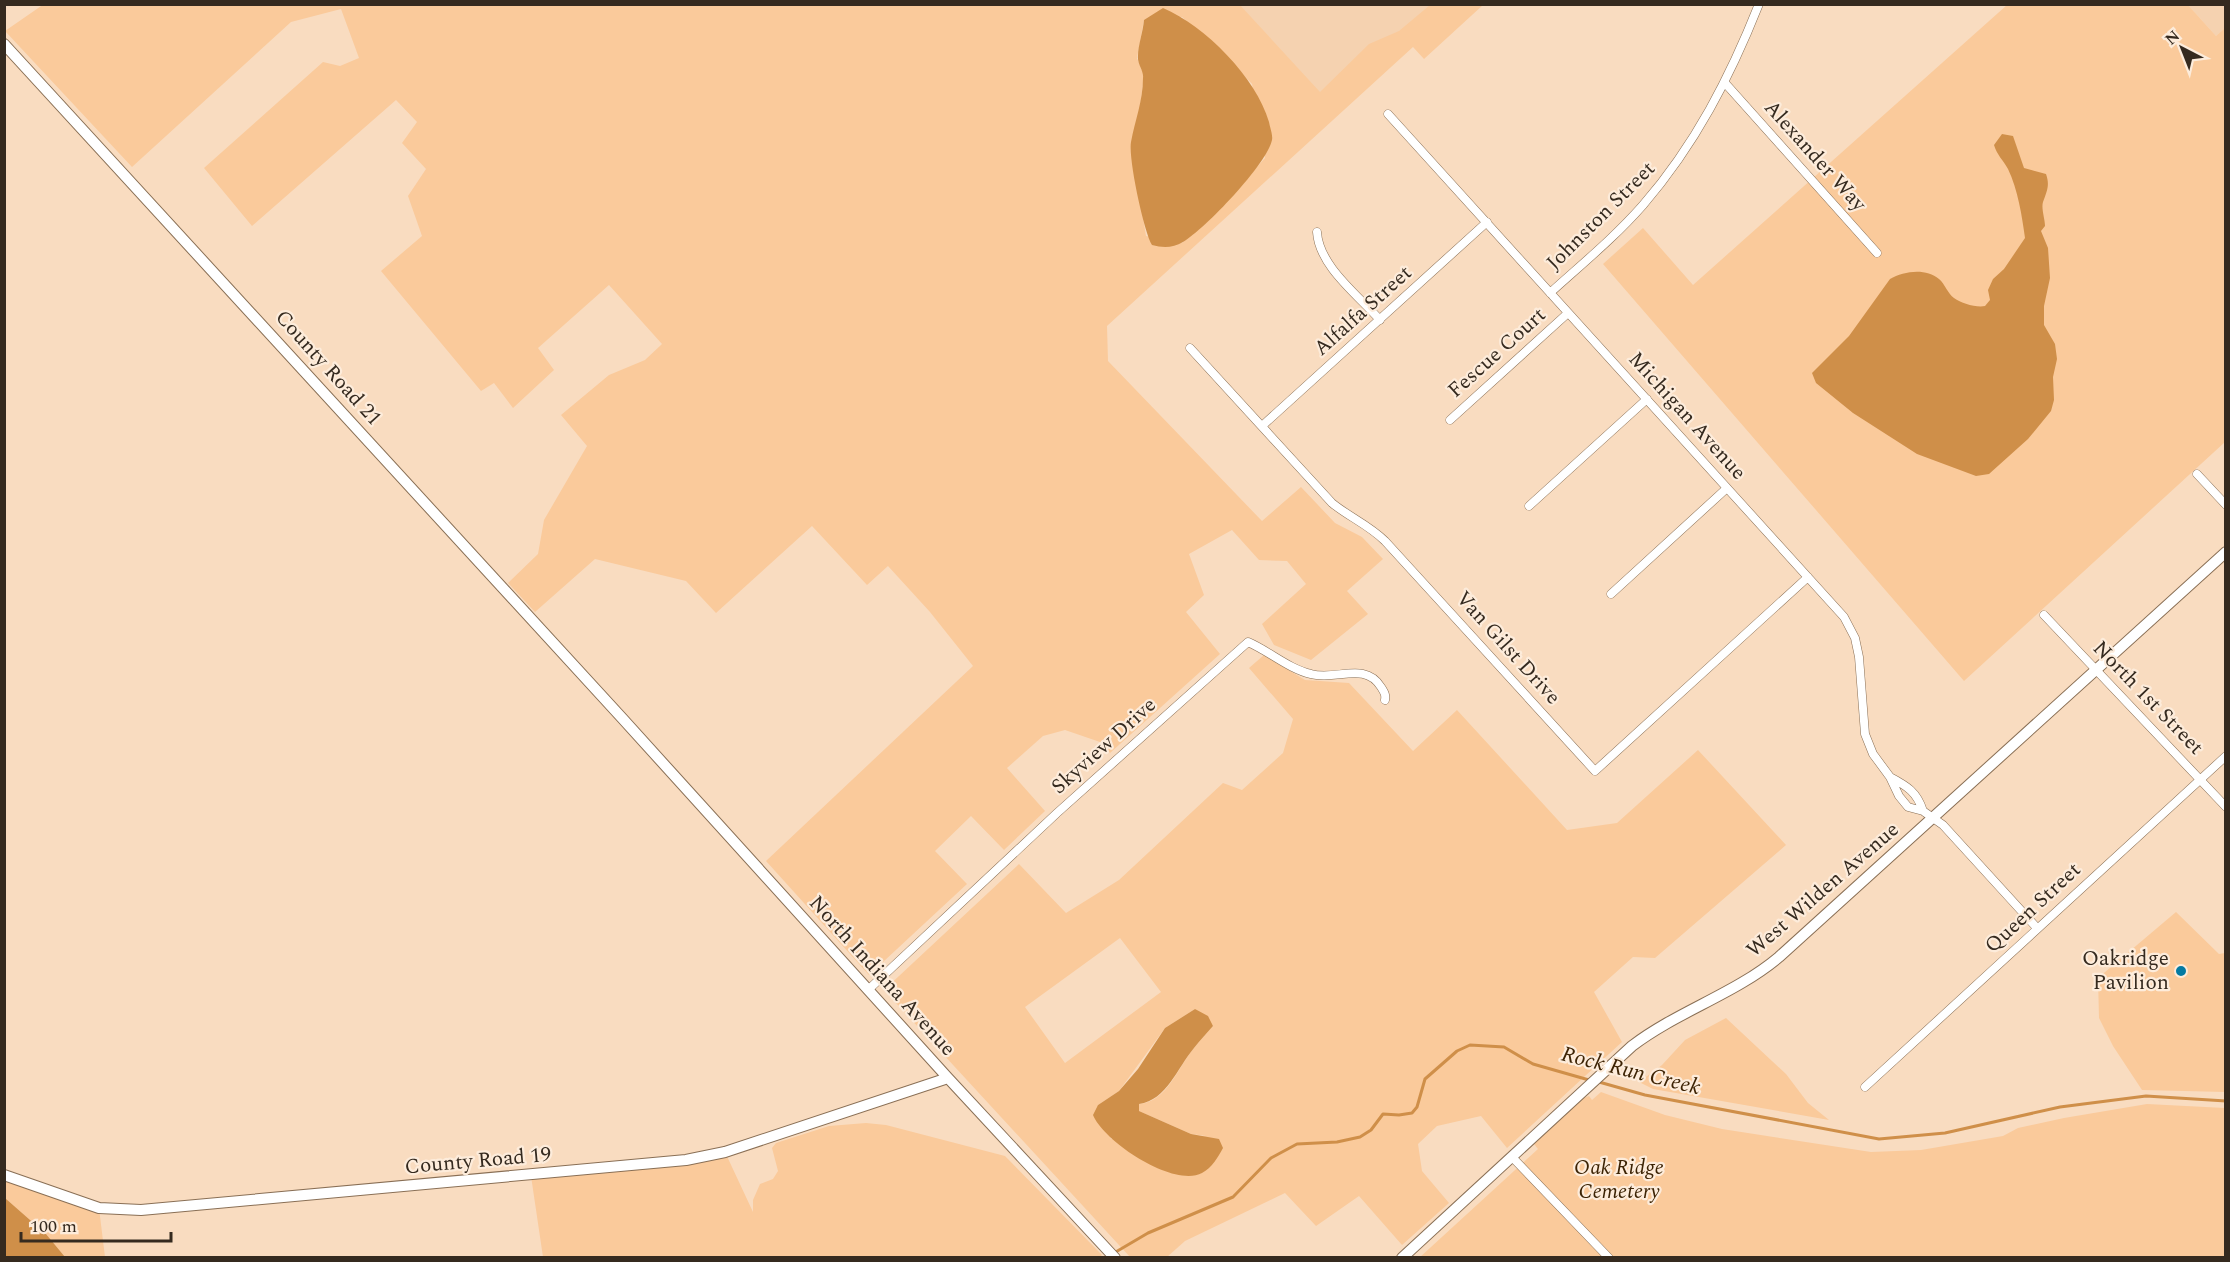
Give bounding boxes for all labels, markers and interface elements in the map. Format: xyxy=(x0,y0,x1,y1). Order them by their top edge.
north arrow xyxy=(2152,18,2212,78)
text: N xyxy=(2160,24,2186,51)
street label: Alexander Way xyxy=(1756,93,1875,220)
street label: Johnston Street xyxy=(1539,154,1663,278)
street label: Alfalfa Street xyxy=(1307,258,1419,364)
street label: Fescue Court xyxy=(1441,300,1553,406)
street label: County Road 21 xyxy=(267,303,389,433)
street label: Michigan Avenue xyxy=(1620,344,1754,488)
street label: Van Gilst Drive xyxy=(1448,584,1568,712)
street label: North 1st Street xyxy=(2085,633,2211,763)
street label: Skyview Drive xyxy=(1044,690,1164,802)
street label: West Wilden Avenue xyxy=(1739,814,1907,966)
street label: Queen Street xyxy=(1978,855,2088,961)
street label: North Indiana Avenue xyxy=(801,888,963,1064)
place label: Oakridge Pavilion xyxy=(2082,943,2169,999)
marker: Oakridge Pavilion xyxy=(2174,964,2188,978)
water label: Rock Run Creek xyxy=(1558,1038,1704,1104)
street label: County Road 19 xyxy=(403,1139,553,1183)
park label: Oak Ridge Cemetery xyxy=(1574,1152,1664,1208)
scale bar xyxy=(21,1205,171,1243)
text: 100 m xyxy=(30,1213,77,1240)

